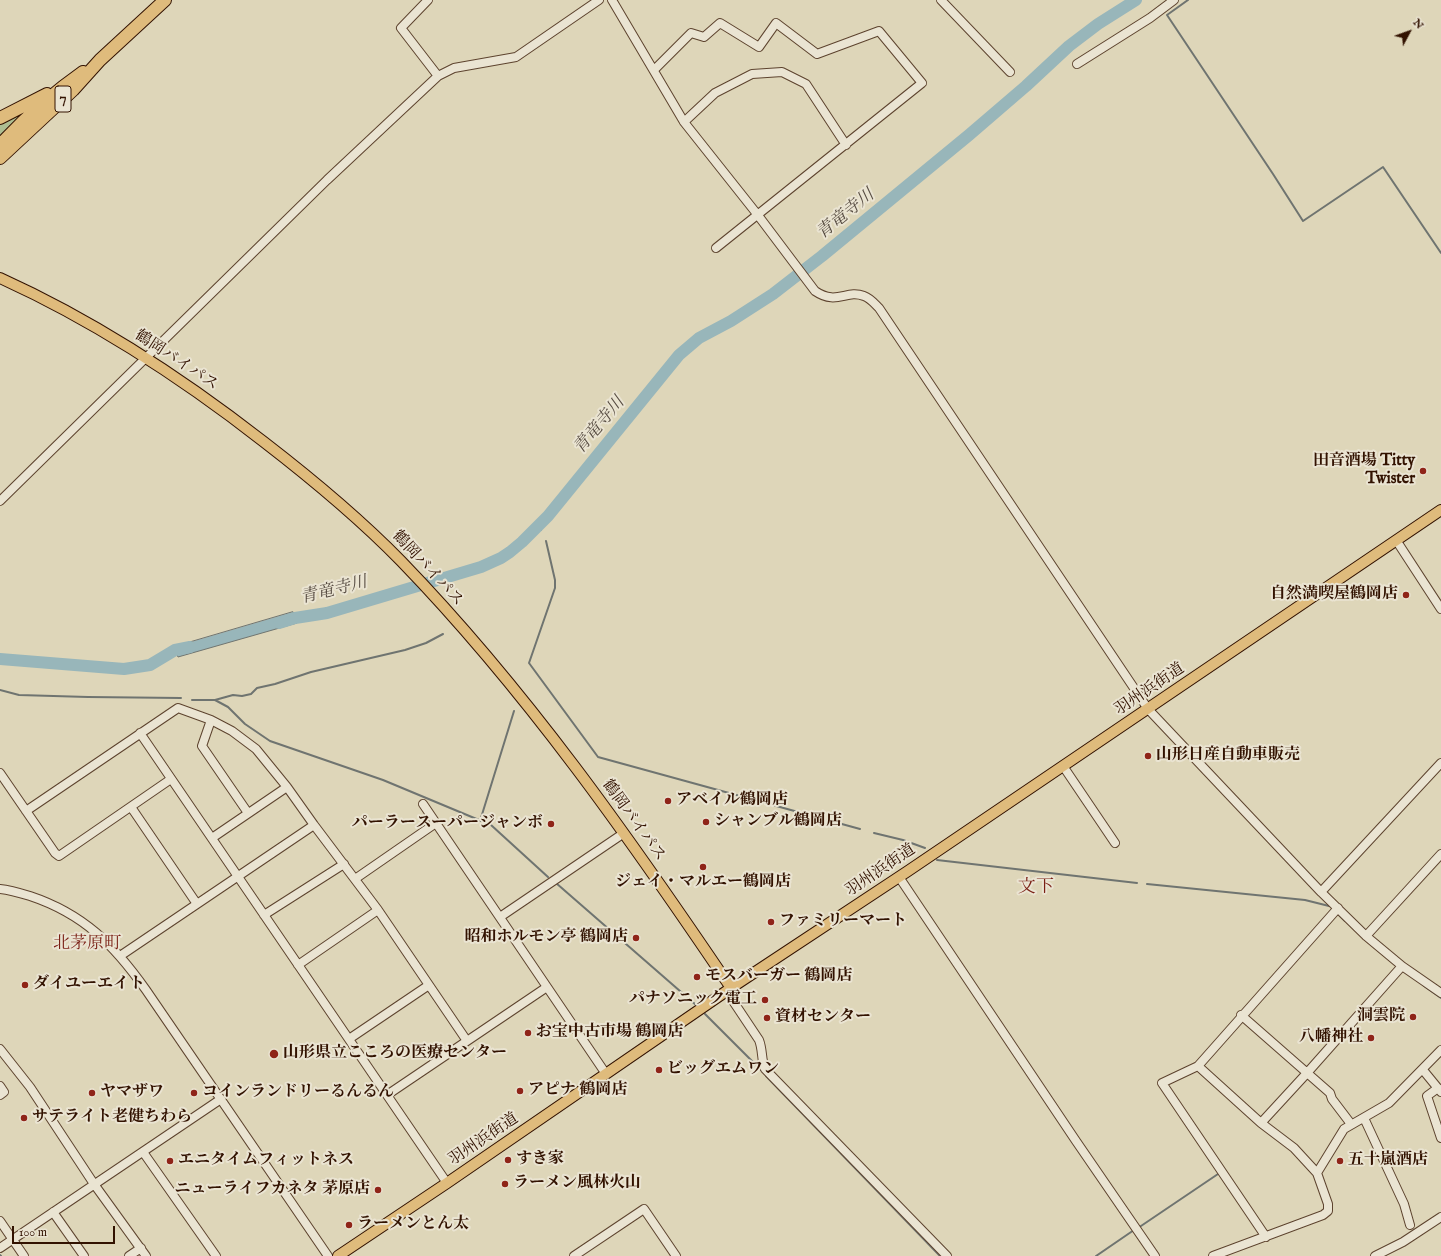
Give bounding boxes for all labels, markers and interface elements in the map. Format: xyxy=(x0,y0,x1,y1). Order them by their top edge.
north arrow xyxy=(1389,12,1429,52)
text: N xyxy=(1410,16,1426,32)
road number: 7 xyxy=(55,86,71,112)
water label: 青竜寺川 xyxy=(813,186,879,244)
street label: 鶴岡バイパス xyxy=(131,327,221,395)
water label: 青竜寺川 xyxy=(570,393,630,459)
place label: 田音酒場 Titty Twister xyxy=(1313,452,1415,490)
marker: 田音酒場 Titty Twister xyxy=(1418,466,1428,476)
street label: 鶴岡バイパス xyxy=(387,527,467,611)
water label: 青竜寺川 xyxy=(299,573,369,609)
place label: 自然満喫屋鶴岡店 xyxy=(1270,585,1398,605)
marker: 自然満喫屋鶴岡店 xyxy=(1401,590,1411,600)
street label: 羽州浜街道 xyxy=(1111,660,1189,720)
place label: 山形日産自動車販売 xyxy=(1156,746,1300,766)
marker: 山形日産自動車販売 xyxy=(1143,751,1153,761)
street label: 鶴岡バイパス xyxy=(597,777,669,865)
place label: アベイル鶴岡店 xyxy=(676,791,788,811)
marker: アベイル鶴岡店 xyxy=(663,796,673,806)
place label: シャンブル鶴岡店 xyxy=(714,812,842,832)
place label: パーラースーパージャンボ xyxy=(352,814,543,834)
marker: シャンブル鶴岡店 xyxy=(701,817,711,827)
marker: パーラースーパージャンボ xyxy=(546,819,556,829)
street label: 羽州浜街道 xyxy=(842,841,920,901)
marker: ジェイ・マルエー鶴岡店 xyxy=(698,862,708,872)
place label: ジェイ・マルエー鶴岡店 xyxy=(615,873,791,893)
district label: 文下 xyxy=(1018,877,1054,899)
place label: ファミリーマート xyxy=(779,912,907,932)
marker: ファミリーマート xyxy=(766,917,776,927)
place label: 昭和ホルモン亭 鶴岡店 xyxy=(465,928,628,948)
marker: 昭和ホルモン亭 鶴岡店 xyxy=(631,933,641,943)
district label: 北茅原町 xyxy=(53,935,121,955)
place label: モスバーガー 鶴岡店 xyxy=(705,967,852,987)
marker: モスバーガー 鶴岡店 xyxy=(692,972,702,982)
place label: ダイユーエイト xyxy=(33,975,145,995)
marker: ダイユーエイト xyxy=(20,980,30,990)
place label: パナソニック電工 xyxy=(629,990,757,1010)
marker: パナソニック電工 xyxy=(760,995,770,1005)
place label: 洞雲院 xyxy=(1357,1007,1405,1027)
place label: 資材センター xyxy=(775,1008,871,1028)
marker: 洞雲院 xyxy=(1408,1012,1418,1022)
marker: 資材センター xyxy=(762,1013,772,1023)
place label: お宝中古市場 鶴岡店 xyxy=(536,1023,683,1043)
marker: お宝中古市場 鶴岡店 xyxy=(523,1028,533,1038)
place label: 八幡神社 xyxy=(1299,1028,1363,1048)
marker: 八幡神社 xyxy=(1366,1033,1376,1043)
place label: 山形県立こころの医療センター xyxy=(283,1044,507,1064)
marker: 山形県立こころの医療センター xyxy=(268,1048,280,1060)
place label: ビッグエムワン xyxy=(667,1060,779,1080)
marker: ビッグエムワン xyxy=(654,1065,664,1075)
place label: アピナ 鶴岡店 xyxy=(528,1081,627,1101)
place label: ヤマザワ xyxy=(100,1083,164,1103)
place label: コインランドリーるんるん xyxy=(202,1083,394,1103)
marker: アピナ 鶴岡店 xyxy=(515,1086,525,1096)
marker: ヤマザワ xyxy=(87,1088,97,1098)
marker: コインランドリーるんるん xyxy=(189,1088,199,1098)
place label: サテライト老健ちわら xyxy=(32,1108,192,1128)
street label: 羽州浜街道 xyxy=(445,1110,523,1170)
marker: サテライト老健ちわら xyxy=(19,1113,29,1123)
place label: すき家 xyxy=(516,1150,564,1170)
place label: エニタイムフィットネス xyxy=(178,1151,354,1171)
place label: 五十嵐酒店 xyxy=(1348,1151,1428,1171)
marker: すき家 xyxy=(503,1155,513,1165)
marker: エニタイムフィットネス xyxy=(165,1156,175,1166)
marker: 五十嵐酒店 xyxy=(1335,1156,1345,1166)
place label: ラーメン風林火山 xyxy=(513,1174,641,1194)
marker: ラーメン風林火山 xyxy=(500,1179,510,1189)
place label: ニューライフカネタ 茅原店 xyxy=(175,1180,370,1200)
marker: ニューライフカネタ 茅原店 xyxy=(373,1185,383,1195)
place label: ラーメンとん太 xyxy=(357,1215,469,1235)
scale bar xyxy=(14,1218,117,1244)
marker: ラーメンとん太 xyxy=(344,1220,354,1230)
text: 100 m xyxy=(19,1225,47,1240)

